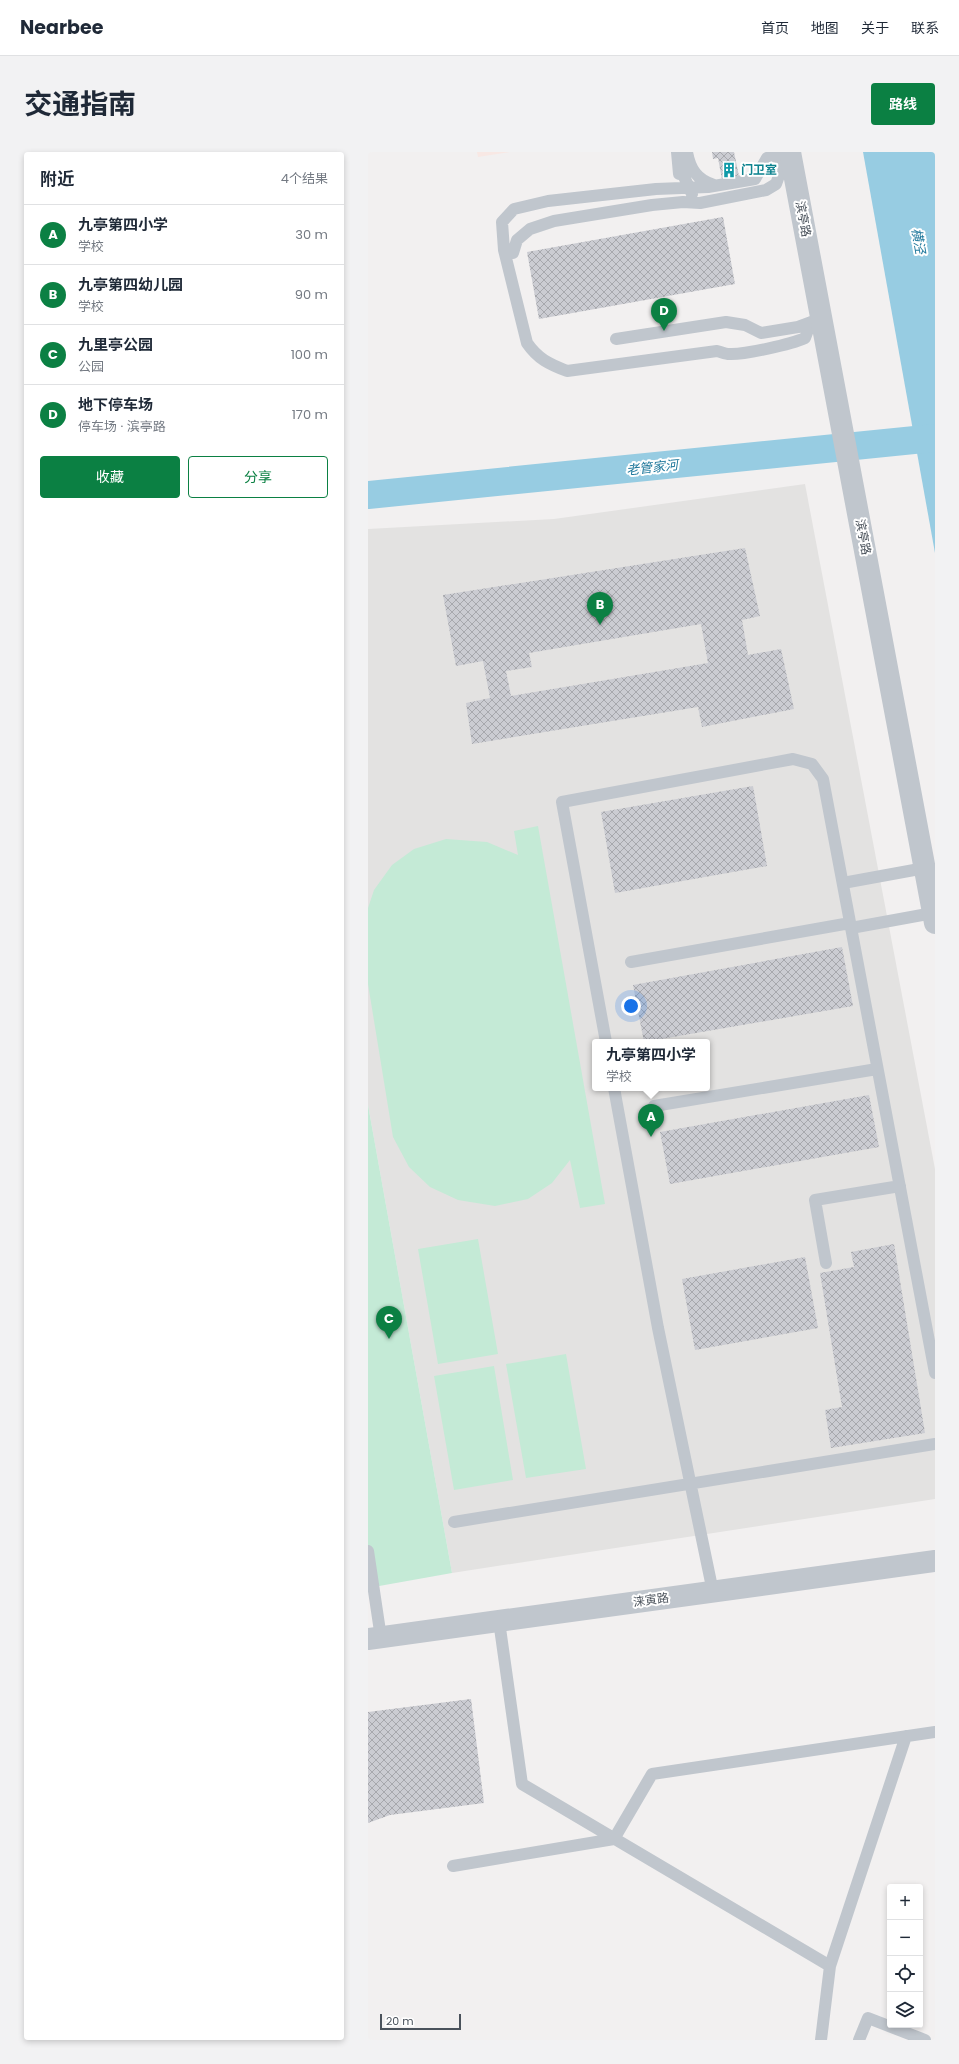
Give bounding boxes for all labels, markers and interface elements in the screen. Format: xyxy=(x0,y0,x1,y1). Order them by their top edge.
text: Nearbee xyxy=(20,14,103,41)
text: 首页 xyxy=(761,18,789,38)
text: 地图 xyxy=(811,18,839,38)
text: 关于 xyxy=(861,18,889,38)
text: 联系 xyxy=(911,18,939,38)
button: 路线 xyxy=(871,83,935,125)
text: 交通指南 xyxy=(24,85,136,124)
building icon: 门卫室 xyxy=(720,161,738,179)
place label: 门卫室 xyxy=(741,161,777,178)
text: 附近 xyxy=(40,167,74,191)
text: 4个结果 xyxy=(281,169,328,188)
street label: 滨亭路 xyxy=(792,200,815,238)
text: 九亭第四小学 xyxy=(78,214,168,235)
text: A xyxy=(48,225,58,244)
text: 30 m xyxy=(295,225,328,244)
water label: 横泾 xyxy=(907,227,930,258)
text: 学校 xyxy=(78,237,104,256)
text: 九亭第四幼儿园 xyxy=(78,274,183,295)
text: B xyxy=(49,285,57,304)
text: 90 m xyxy=(295,285,328,304)
text: 学校 xyxy=(78,297,104,316)
pin: D xyxy=(651,298,677,331)
text: 九里亭公园 xyxy=(78,334,153,355)
text: C xyxy=(48,345,58,364)
text: 100 m xyxy=(291,345,328,364)
text: 公园 xyxy=(78,357,104,376)
text: 地下停车场 xyxy=(78,394,153,415)
text: D xyxy=(48,405,58,424)
text: 170 m xyxy=(292,405,328,424)
text: 停车场 · 滨亭路 xyxy=(78,417,166,436)
water label: 老管家河 xyxy=(625,455,682,480)
button: 收藏 xyxy=(40,456,180,498)
button: 分享 xyxy=(188,456,328,498)
street label: 滨亭路 xyxy=(852,518,875,556)
pin: B xyxy=(587,592,613,625)
your location xyxy=(621,996,641,1016)
popup xyxy=(592,1039,710,1091)
text: 九亭第四小学 xyxy=(606,1044,696,1065)
text: 学校 xyxy=(606,1067,632,1086)
pin: A xyxy=(638,1104,664,1137)
pin: C xyxy=(376,1306,402,1339)
street label: 涞寅路 xyxy=(632,1589,670,1610)
map controls xyxy=(887,1884,923,2028)
button: + xyxy=(887,1884,923,1920)
button: − xyxy=(887,1920,923,1956)
button: locate xyxy=(887,1956,923,1992)
button: layers xyxy=(887,1992,923,2028)
scale bar xyxy=(380,2012,461,2031)
text: 20 m xyxy=(386,2013,414,2029)

